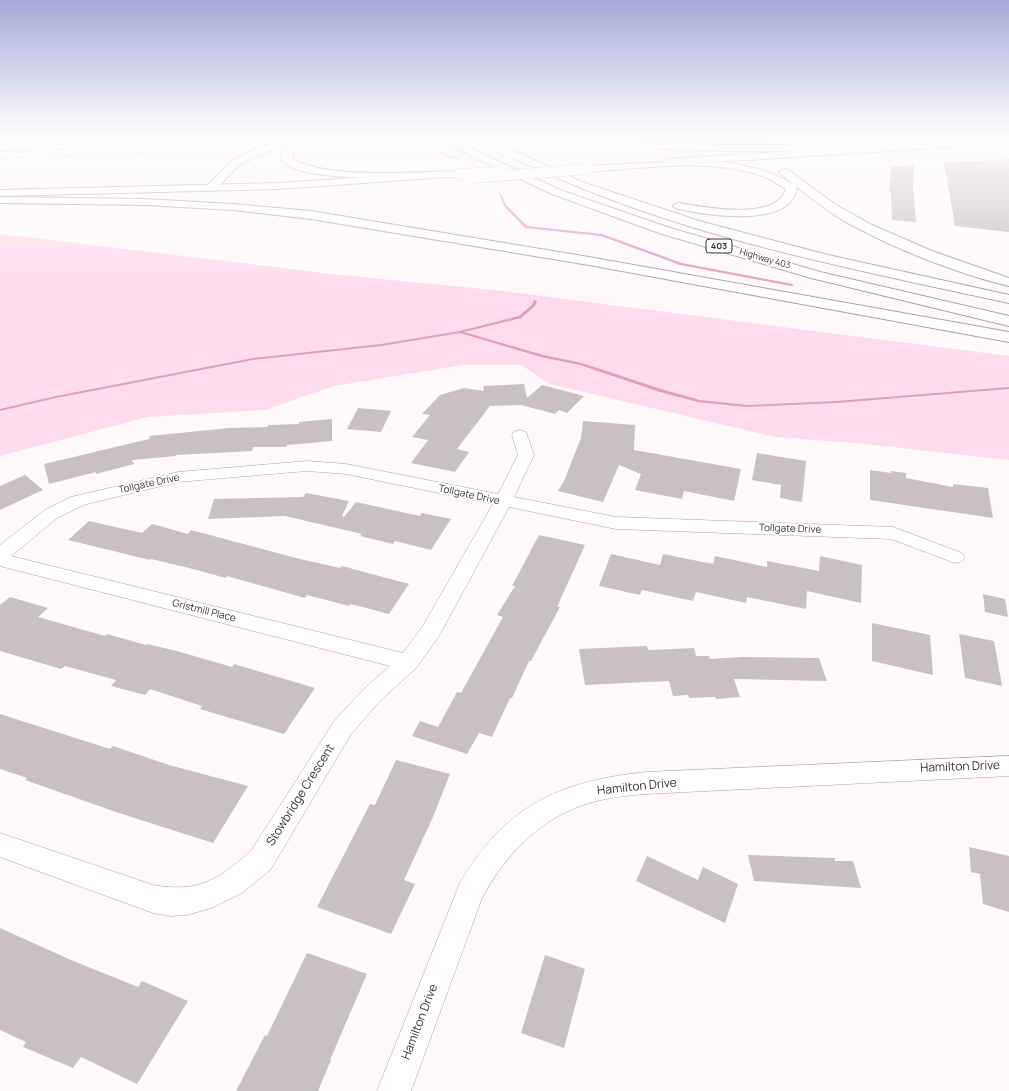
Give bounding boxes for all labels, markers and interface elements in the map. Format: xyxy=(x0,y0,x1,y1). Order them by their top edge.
road number: 403 xyxy=(706,239,732,253)
street label: Highway 403 xyxy=(738,247,792,271)
street label: Tollgate Drive xyxy=(117,472,181,496)
street label: Tollgate Drive xyxy=(437,483,501,507)
street label: Tollgate Drive xyxy=(759,522,821,536)
street label: Gristmill Place xyxy=(171,597,237,625)
street label: Stowbridge Crescent xyxy=(264,741,338,849)
street label: Hamilton Drive xyxy=(920,758,1000,776)
street label: Hamilton Drive xyxy=(597,776,677,798)
street label: Hamilton Drive xyxy=(399,982,441,1062)

